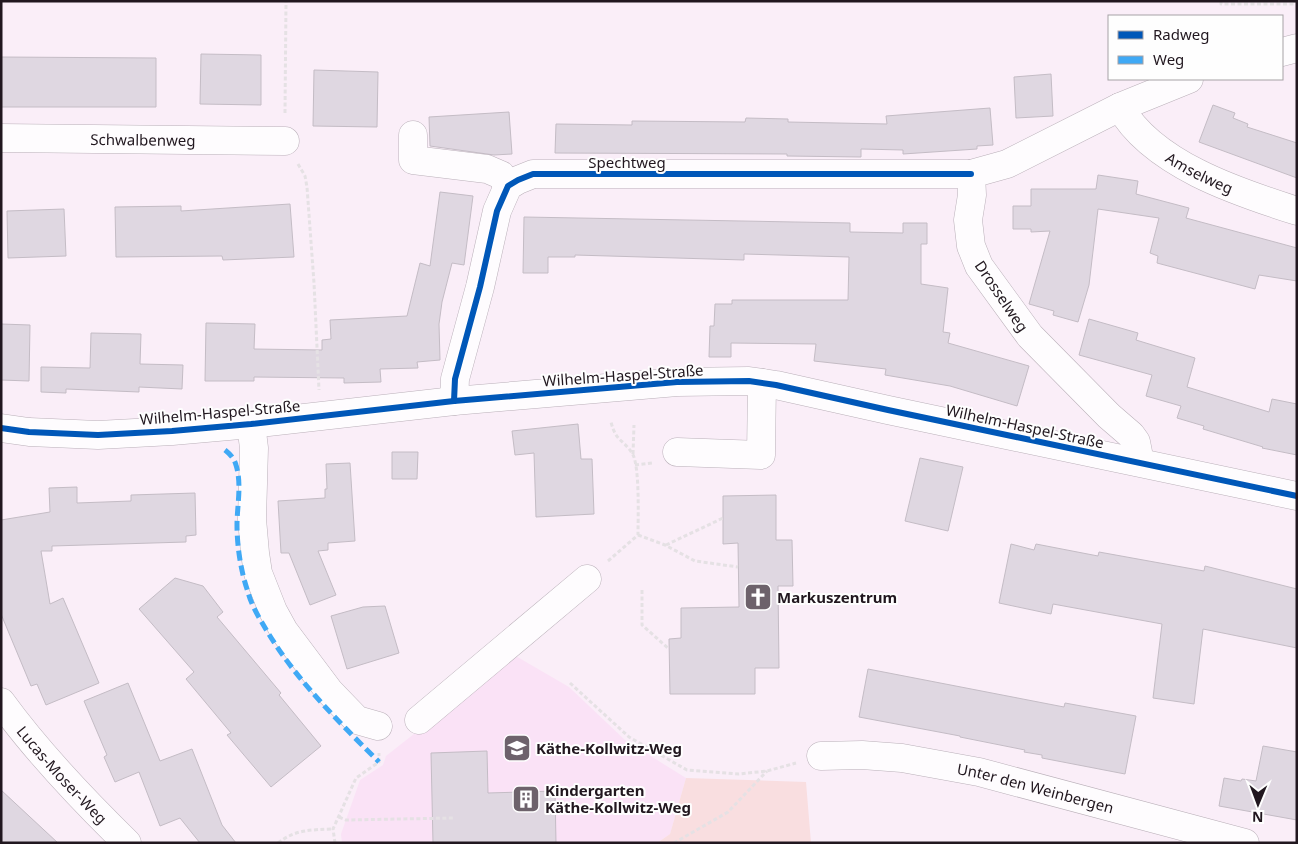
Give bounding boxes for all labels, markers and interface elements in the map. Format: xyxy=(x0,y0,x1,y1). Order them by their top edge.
legend xyxy=(1108,15,1283,80)
text: Radweg xyxy=(1153,24,1209,44)
text: Weg xyxy=(1153,49,1184,69)
street label: Schwalbenweg xyxy=(90,129,196,150)
street label: Amselweg xyxy=(1162,147,1236,198)
street label: Spechtweg xyxy=(588,152,666,172)
street label: Drosselweg xyxy=(971,256,1033,336)
street label: Wilhelm-Haspel-Straße xyxy=(542,359,704,391)
street label: Wilhelm-Haspel-Straße xyxy=(139,395,301,429)
street label: Wilhelm-Haspel-Straße xyxy=(944,399,1106,453)
church icon: Markuszentrum xyxy=(743,582,773,612)
place label: Markuszentrum xyxy=(777,587,897,607)
street label: Lucas-Moser-Weg xyxy=(13,721,112,828)
school or university icon: Käthe-Kollwitz-Weg xyxy=(502,733,532,763)
place label: Käthe-Kollwitz-Weg xyxy=(536,738,682,758)
street label: Unter den Weinbergen xyxy=(956,758,1116,818)
north arrow xyxy=(1233,779,1283,829)
place label: Kindergarten Käthe-Kollwitz-Weg xyxy=(545,780,691,817)
building icon: Kindergarten Käthe-Kollwitz-Weg xyxy=(511,784,541,814)
text: N xyxy=(1252,808,1264,827)

